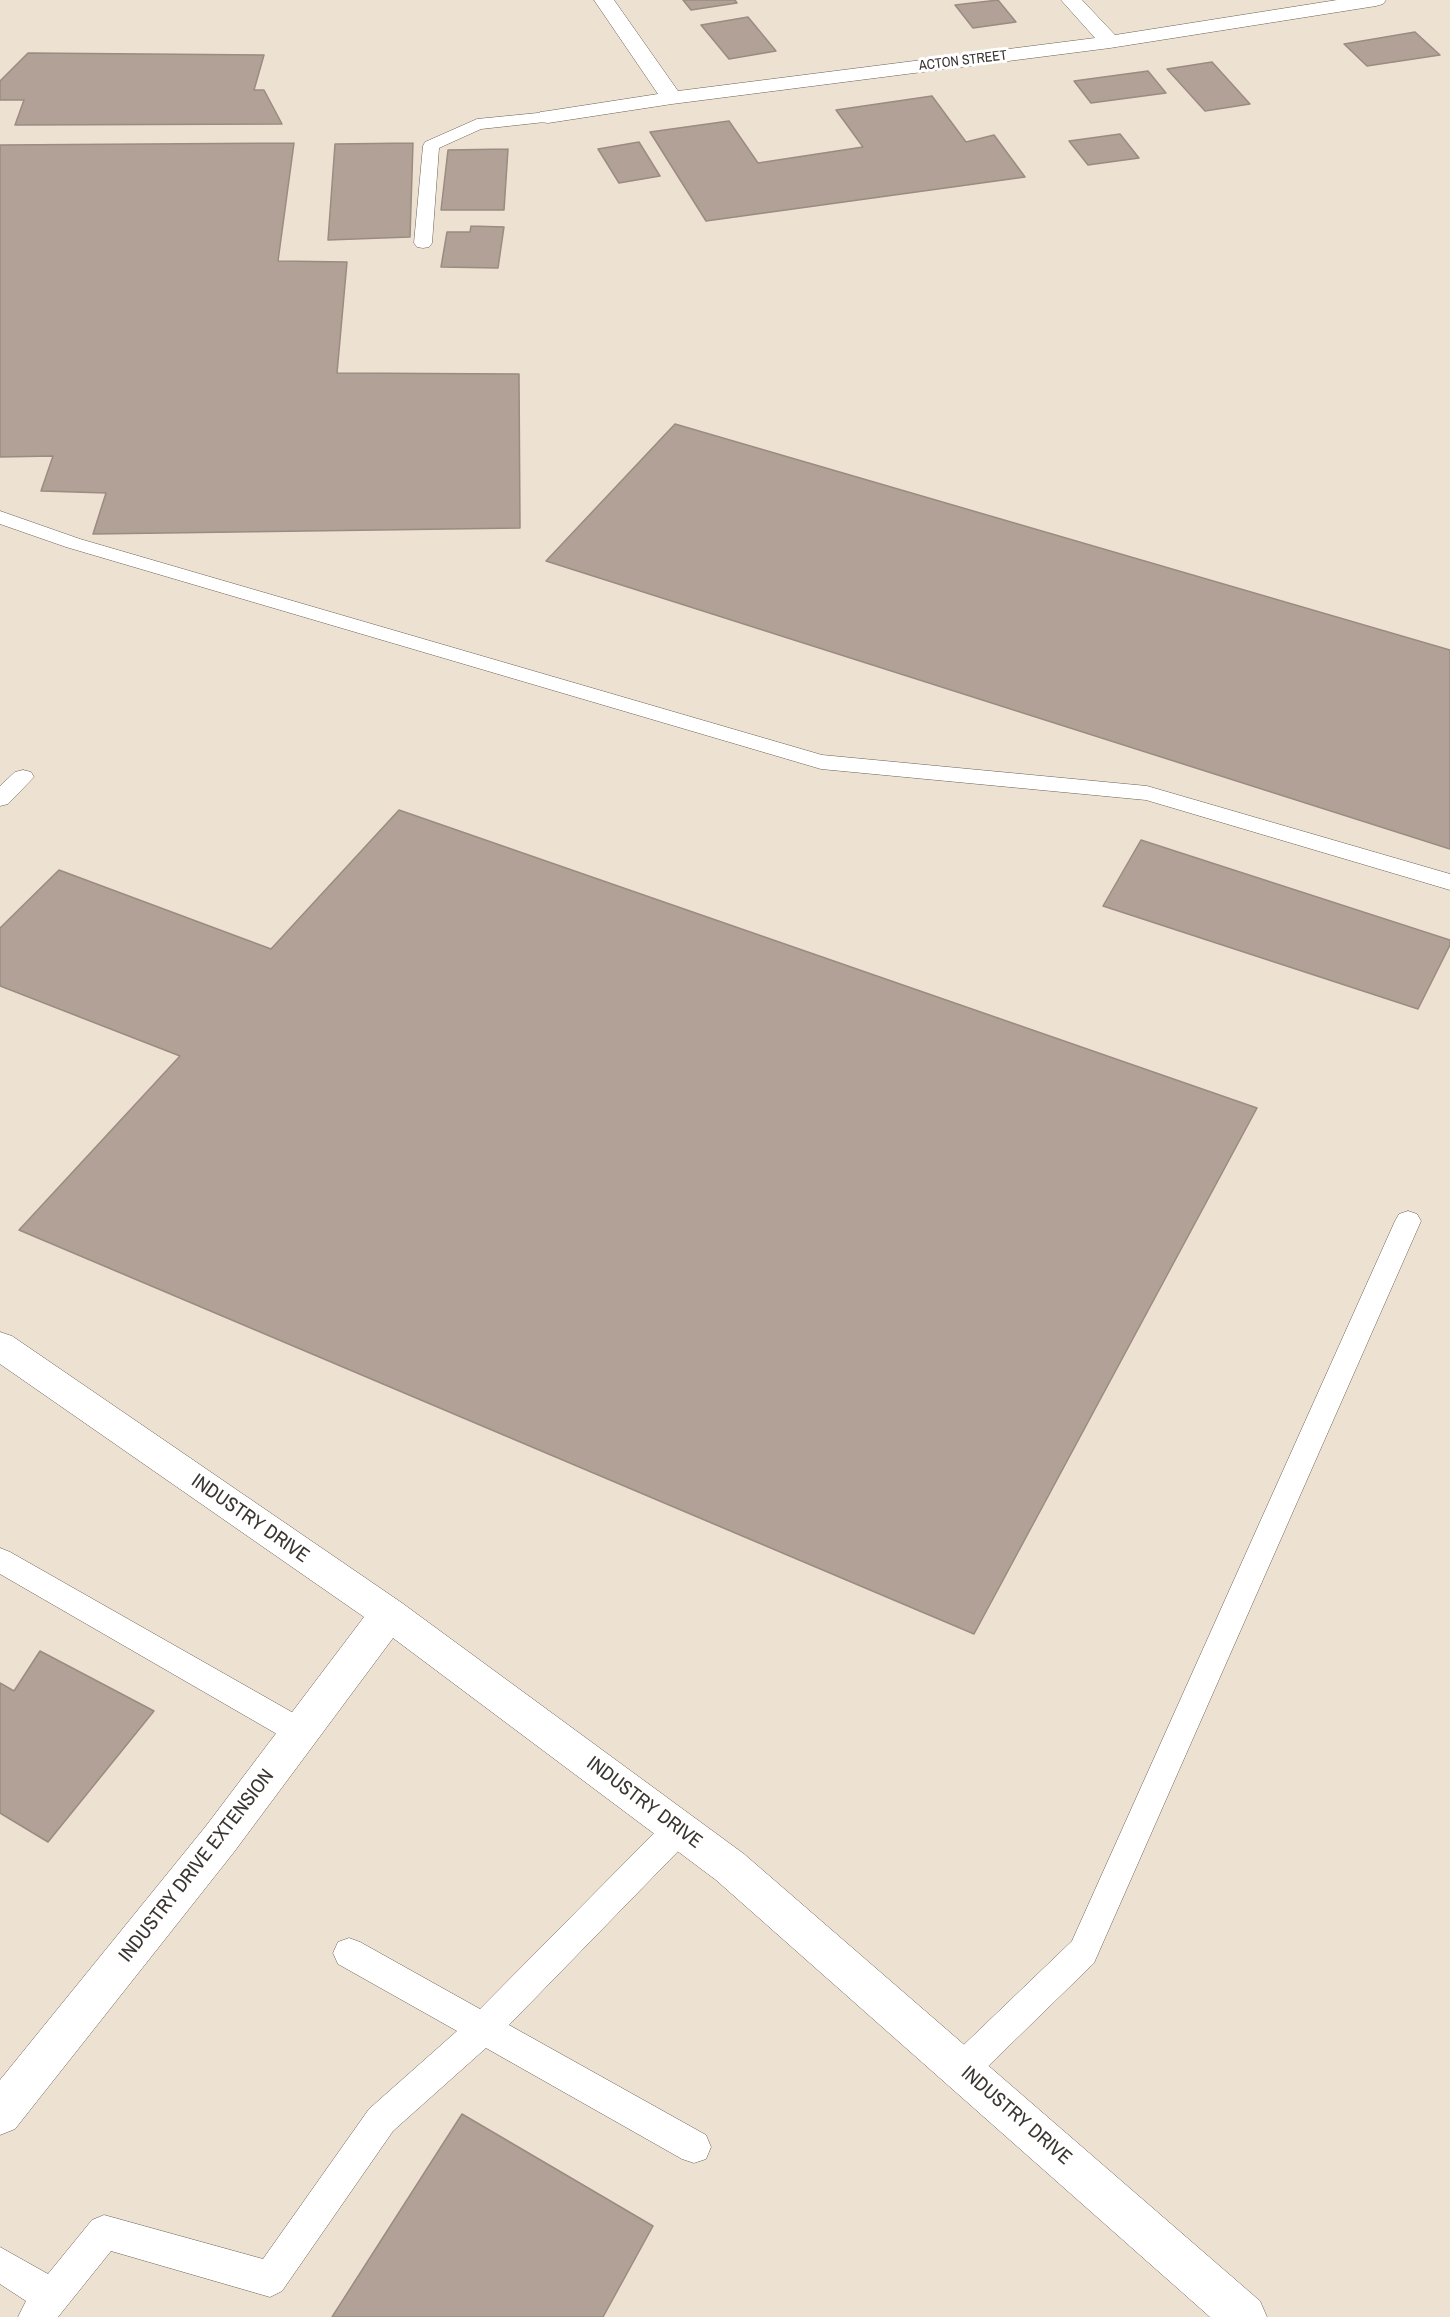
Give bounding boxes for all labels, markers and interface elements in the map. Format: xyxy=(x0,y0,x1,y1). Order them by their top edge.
street label: ACTON STREET xyxy=(918,47,1008,75)
street label: INDUSTRY DRIVE xyxy=(187,1470,313,1568)
street label: INDUSTRY DRIVE xyxy=(582,1752,706,1854)
street label: INDUSTRY DRIVE EXTENSION xyxy=(114,1765,280,1967)
street label: INDUSTRY DRIVE xyxy=(956,2062,1076,2170)

